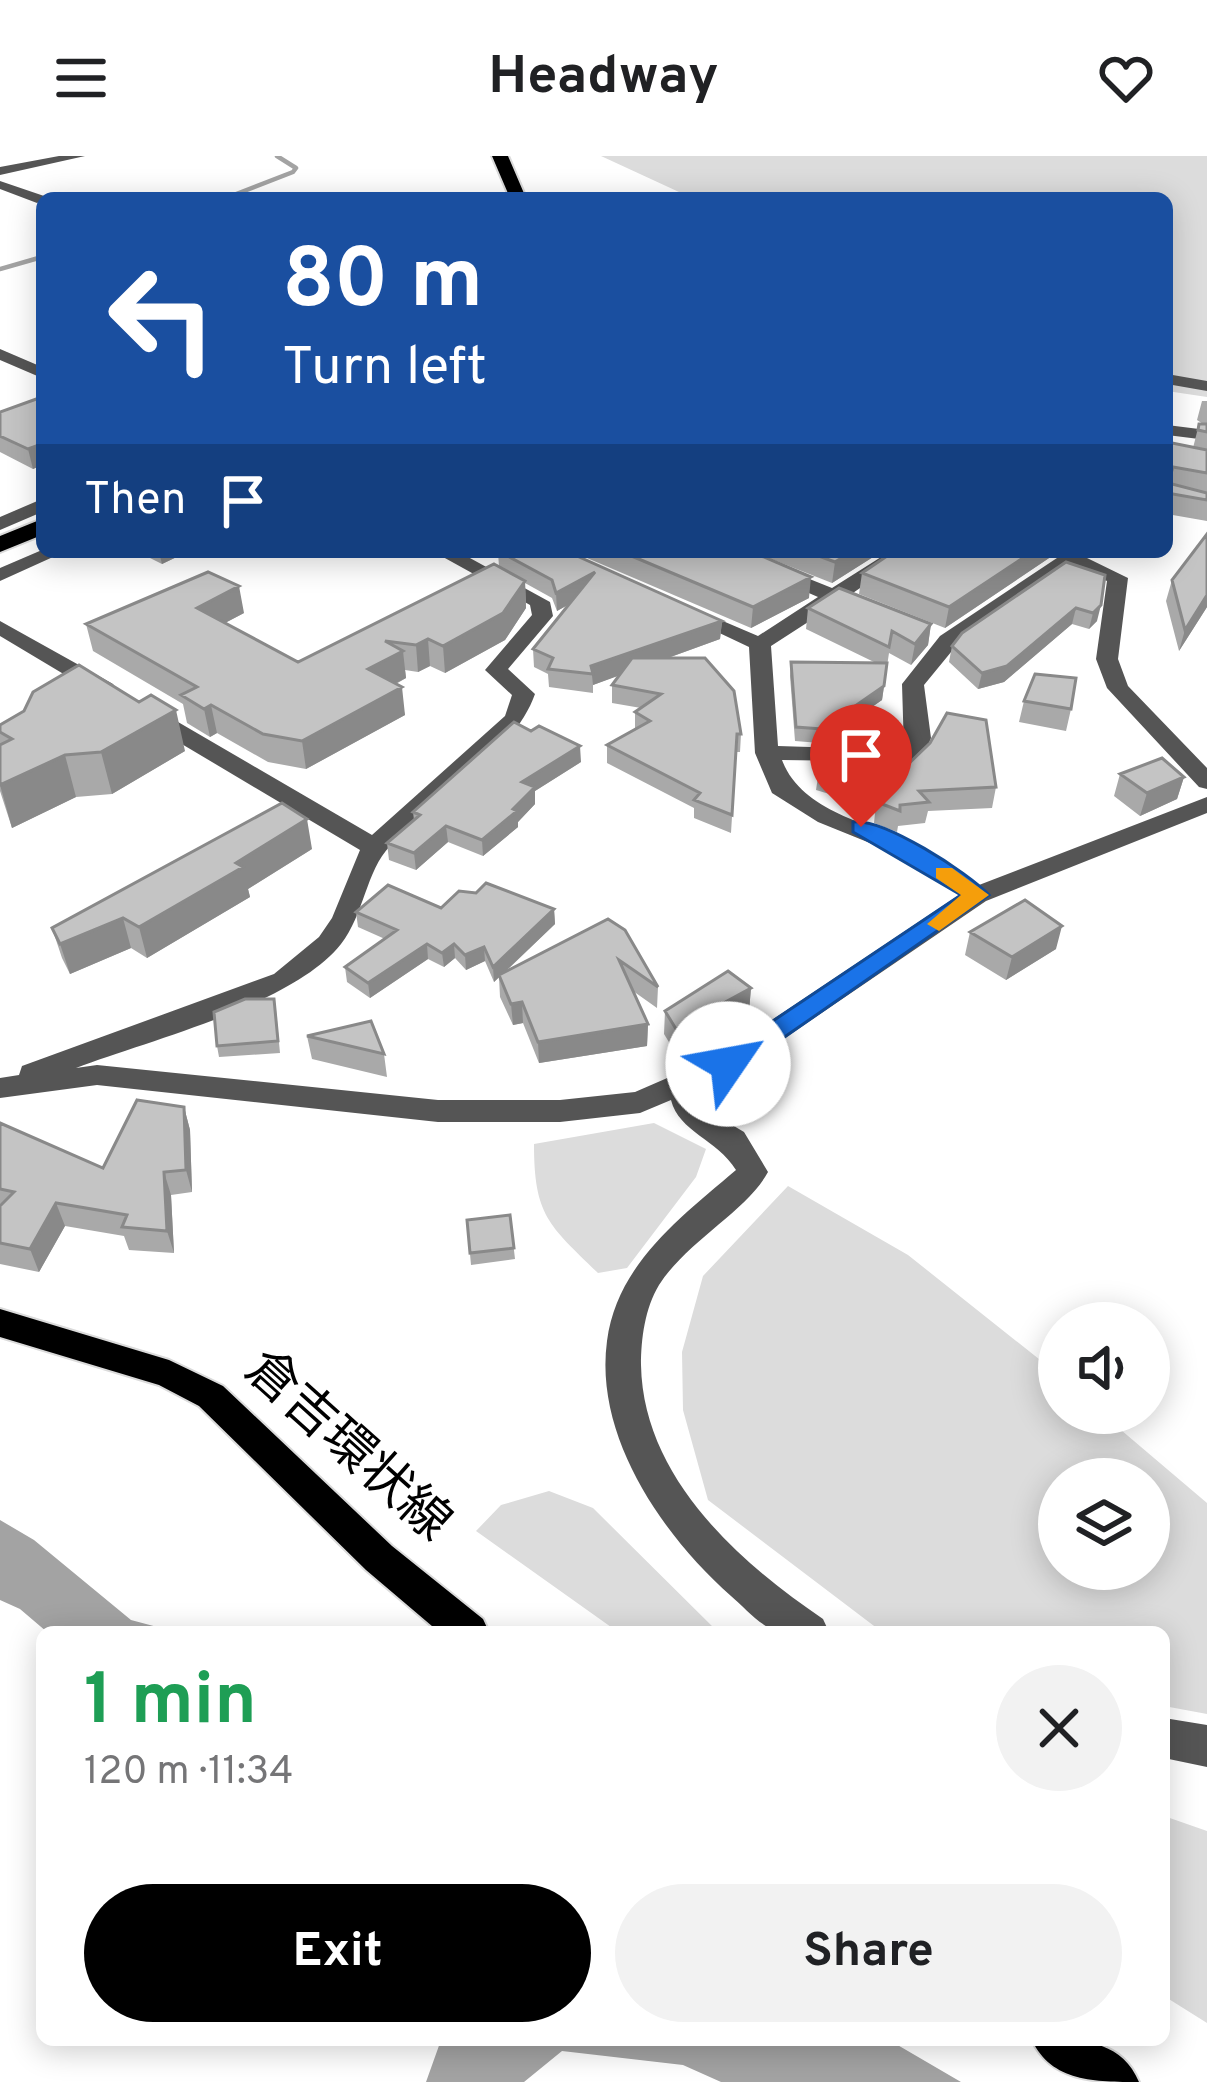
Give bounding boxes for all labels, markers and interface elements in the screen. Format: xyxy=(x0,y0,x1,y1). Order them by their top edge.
text: Headway xyxy=(488,44,719,113)
icon: menu xyxy=(48,45,114,111)
icon: heart xyxy=(1093,45,1159,111)
text: 80 m xyxy=(282,231,483,337)
icon: left xyxy=(84,240,240,396)
text: Turn left xyxy=(282,335,487,404)
icon: arrive xyxy=(210,468,276,534)
text: Then xyxy=(84,473,186,530)
pin xyxy=(810,704,912,827)
icon: arrive xyxy=(828,722,894,788)
position arrow xyxy=(665,1001,791,1127)
map controls xyxy=(1038,1302,1170,1590)
button: sound xyxy=(1038,1302,1170,1434)
street label: 倉吉環状線 xyxy=(229,1339,463,1557)
button: layers xyxy=(1038,1458,1170,1590)
text: 1 min xyxy=(84,1658,257,1750)
button: close xyxy=(996,1665,1122,1791)
text: 120 m · 11:34 xyxy=(84,1749,294,1798)
button: Exit xyxy=(84,1884,591,2022)
button: Share xyxy=(615,1884,1122,2022)

